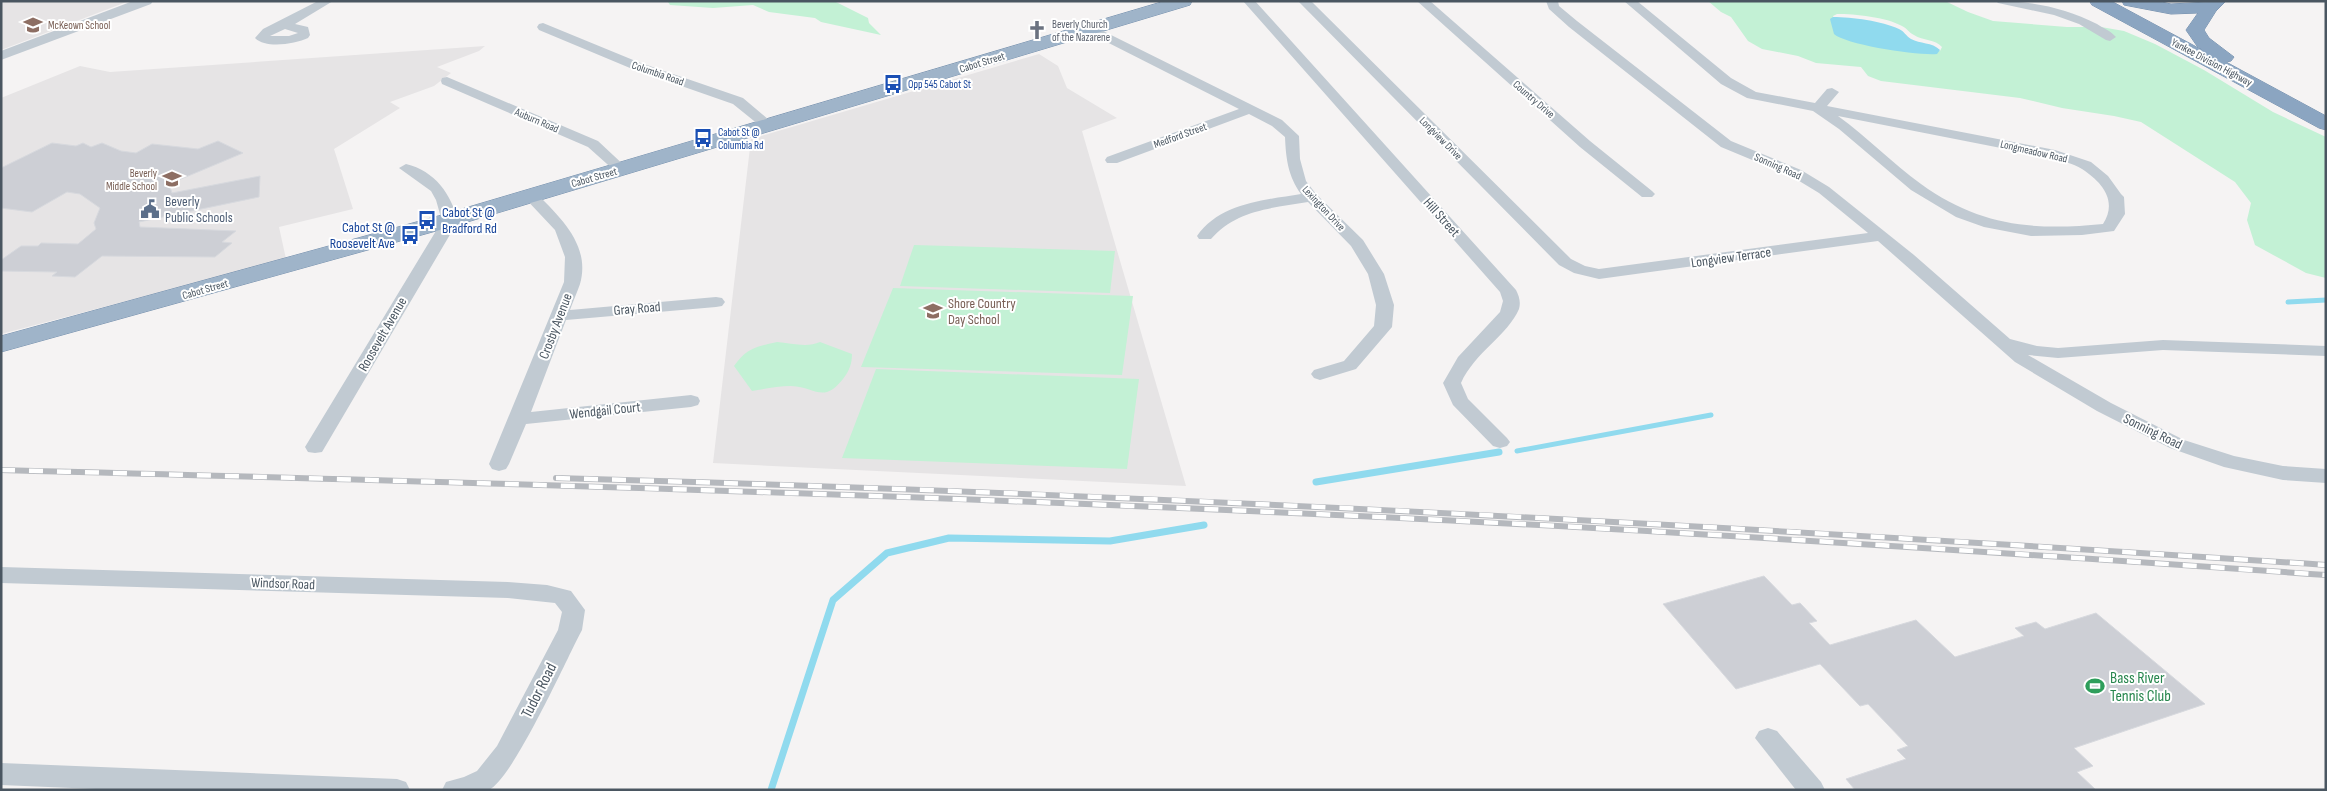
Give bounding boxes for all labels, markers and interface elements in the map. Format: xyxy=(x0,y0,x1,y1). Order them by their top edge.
school or university icon: McKeown School xyxy=(22,14,44,36)
place label: Beverly Church of the Nazarene xyxy=(1052,18,1110,44)
place label: McKeown School xyxy=(48,19,110,32)
church icon: Beverly Church of the Nazarene xyxy=(1026,19,1048,41)
street label: Yankee Division Highway xyxy=(2169,36,2255,90)
street label: Cabot Street xyxy=(958,49,1007,76)
street label: Columbia Road xyxy=(630,58,686,89)
bus stop icon: Opp 545 Cabot St xyxy=(882,73,904,95)
place label: Opp 545 Cabot St xyxy=(908,78,972,91)
street label: Country Drive xyxy=(1510,78,1557,121)
street label: Auburn Road xyxy=(512,105,561,136)
street label: Longview Drive xyxy=(1417,114,1465,162)
street label: Medford Street xyxy=(1152,120,1209,151)
place label: Cabot St @ Columbia Rd xyxy=(718,126,764,152)
bus stop icon: Cabot St @ Columbia Rd xyxy=(692,127,714,149)
street label: Longmeadow Road xyxy=(1999,137,2069,166)
street label: Sonning Road xyxy=(1752,150,1804,183)
street label: Cabot Street xyxy=(570,165,619,190)
place label: Beverly Middle School xyxy=(106,167,158,193)
school or university icon: Beverly Middle School xyxy=(161,168,183,190)
street label: Lexington Drive xyxy=(1299,183,1348,234)
place label: Beverly Public Schools xyxy=(165,193,233,226)
street label: Hill Street xyxy=(1420,194,1464,240)
public building icon: Beverly Public Schools xyxy=(139,198,161,220)
place label: Cabot St @ Bradford Rd xyxy=(442,204,497,237)
bus stop icon: Cabot St @ Bradford Rd xyxy=(416,209,438,231)
place label: Cabot St @ Roosevelt Ave xyxy=(330,219,395,252)
bus stop icon: Cabot St @ Roosevelt Ave xyxy=(399,224,421,246)
street label: Longview Terrace xyxy=(1690,243,1772,272)
street label: Cabot Street xyxy=(181,277,230,302)
street label: Crosby Avenue xyxy=(535,291,576,361)
street label: Roosevelt Avenue xyxy=(354,294,410,374)
place label: Shore Country Day School xyxy=(948,295,1016,328)
street label: Gray Road xyxy=(613,298,661,319)
school or university icon: Shore Country Day School xyxy=(922,300,944,322)
street label: Wendgail Court xyxy=(569,398,641,423)
street label: Sonning Road xyxy=(2121,410,2185,453)
street label: Windsor Road xyxy=(251,574,315,593)
street label: Tudor Road xyxy=(517,660,561,721)
place label: Bass River Tennis Club xyxy=(2110,669,2171,706)
sports icon: Bass River Tennis Club xyxy=(2084,675,2106,697)

